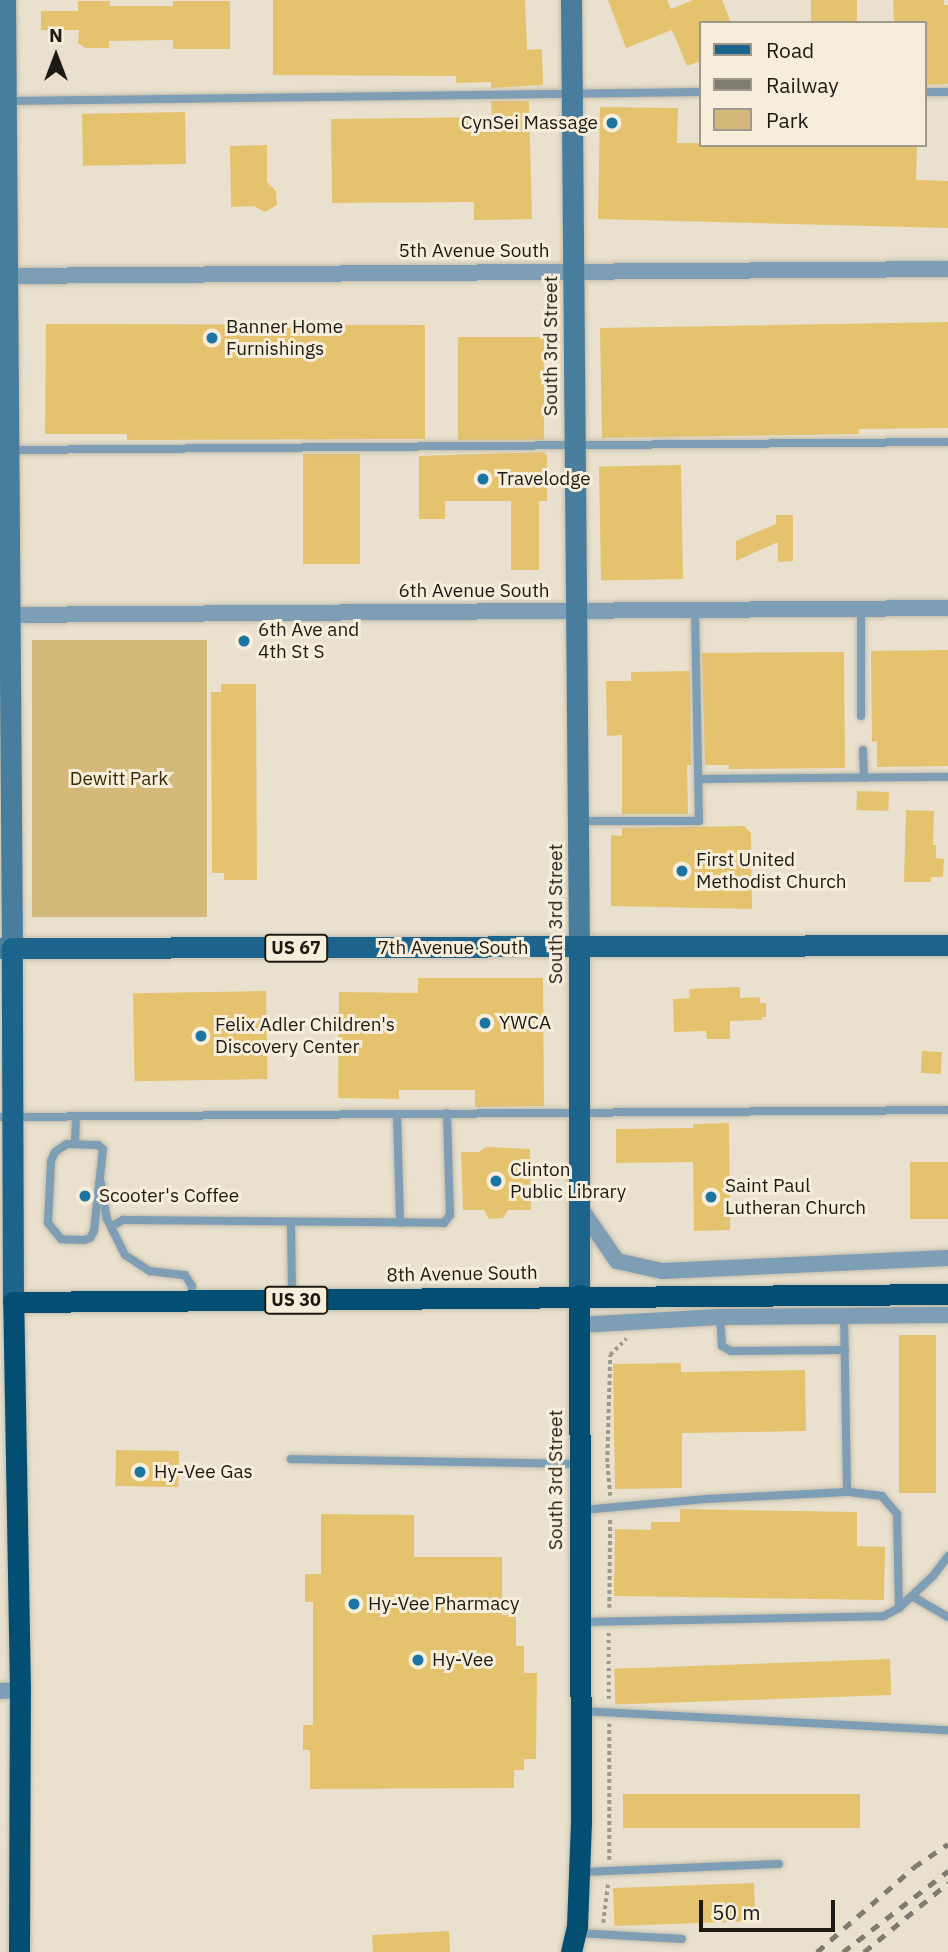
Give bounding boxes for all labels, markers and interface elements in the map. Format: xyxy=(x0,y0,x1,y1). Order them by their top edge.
north arrow xyxy=(21,21,91,91)
legend xyxy=(699,21,927,147)
text: N xyxy=(49,23,63,47)
text: Road xyxy=(766,36,814,64)
text: Railway xyxy=(766,71,839,99)
text: Park xyxy=(766,106,809,134)
place label: CynSei Massage xyxy=(461,112,598,134)
marker: CynSei Massage xyxy=(604,115,620,131)
street label: 5th Avenue South xyxy=(398,240,550,262)
street label: South 3rd Street xyxy=(540,276,562,416)
place label: Banner Home Furnishings xyxy=(226,316,343,360)
marker: Banner Home Furnishings xyxy=(204,330,220,346)
place label: Travelodge xyxy=(497,468,591,490)
marker: Travelodge xyxy=(475,471,491,487)
street label: 6th Avenue South xyxy=(398,580,550,602)
place label: 6th Ave and 4th St S xyxy=(258,619,359,663)
marker: 6th Ave and 4th St S xyxy=(236,633,252,649)
park label: Dewitt Park xyxy=(70,768,168,790)
street label: South 3rd Street xyxy=(545,844,567,984)
place label: First United Methodist Church xyxy=(696,849,847,893)
marker: First United Methodist Church xyxy=(674,863,690,879)
road number: US 67 xyxy=(263,933,329,962)
street label: 7th Avenue South xyxy=(377,937,529,959)
place label: YWCA xyxy=(499,1012,551,1034)
place label: Felix Adler Children's Discovery Center xyxy=(215,1014,395,1058)
marker: YWCA xyxy=(477,1015,493,1031)
marker: Felix Adler Children's Discovery Center xyxy=(193,1028,209,1044)
place label: Clinton Public Library xyxy=(510,1159,626,1203)
marker: Clinton Public Library xyxy=(488,1173,504,1189)
place label: Saint Paul Lutheran Church xyxy=(725,1175,866,1219)
place label: Scooter's Coffee xyxy=(99,1185,239,1207)
marker: Scooter's Coffee xyxy=(77,1188,93,1204)
marker: Saint Paul Lutheran Church xyxy=(703,1189,719,1205)
street label: 8th Avenue South xyxy=(386,1261,538,1287)
road number: US 30 xyxy=(263,1286,329,1315)
street label: South 3rd Street xyxy=(545,1410,567,1550)
place label: Hy-Vee Gas xyxy=(154,1461,253,1483)
marker: Hy-Vee Gas xyxy=(132,1464,148,1480)
place label: Hy-Vee Pharmacy xyxy=(368,1593,519,1615)
marker: Hy-Vee Pharmacy xyxy=(346,1596,362,1612)
place label: Hy-Vee xyxy=(432,1649,494,1671)
marker: Hy-Vee xyxy=(410,1652,426,1668)
scale bar xyxy=(703,1885,839,1929)
text: 50 m xyxy=(712,1898,761,1926)

